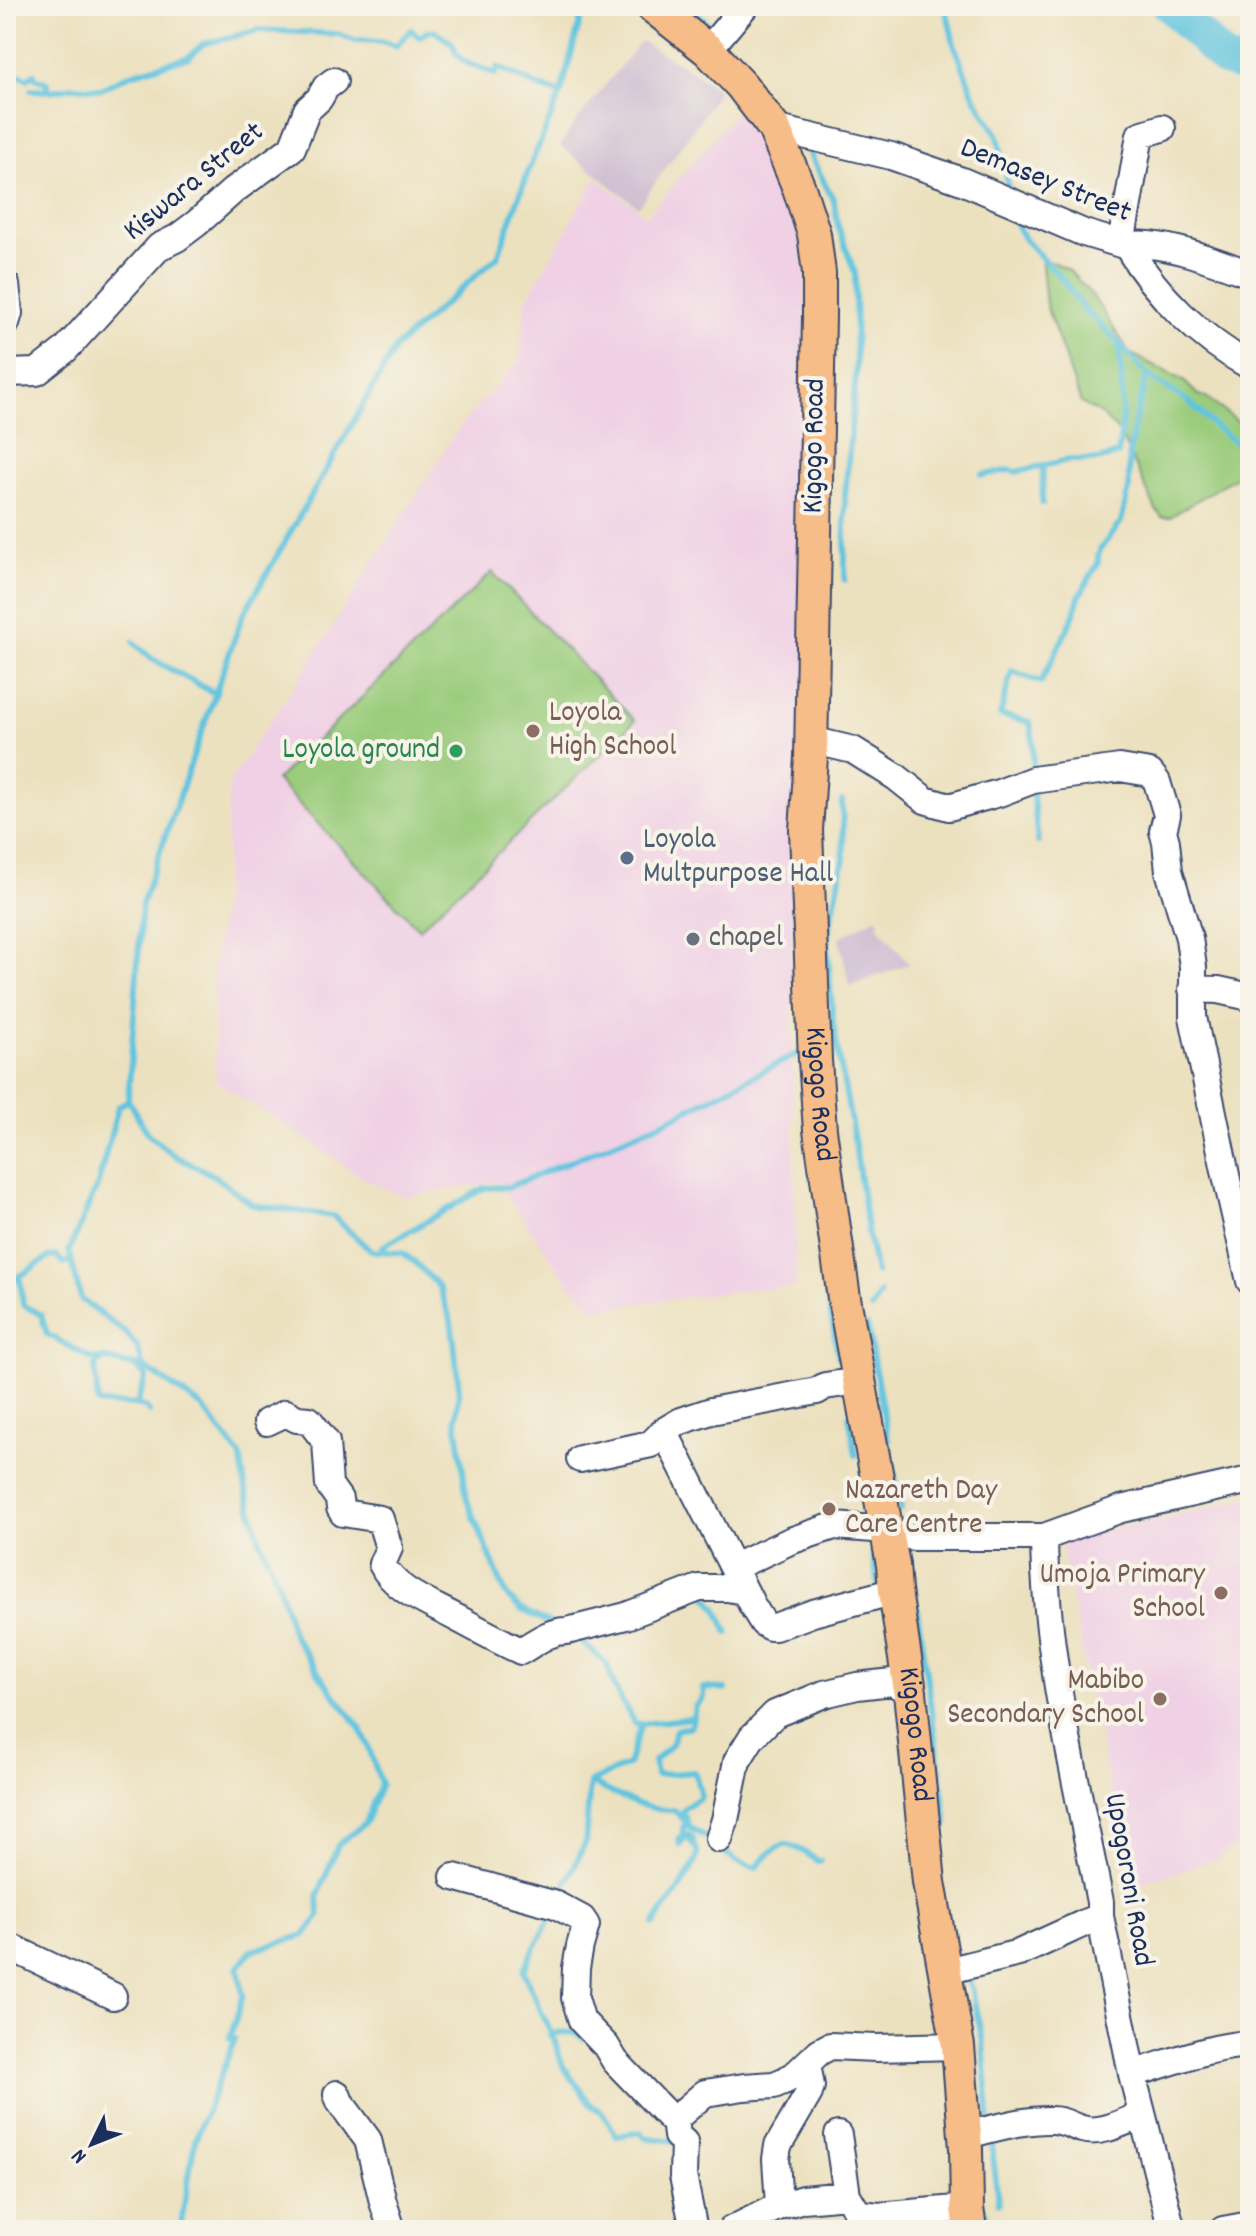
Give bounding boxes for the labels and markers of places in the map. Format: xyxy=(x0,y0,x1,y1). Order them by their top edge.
place label: Loyola High School xyxy=(549,693,676,770)
marker: Loyola High School xyxy=(524,722,542,740)
place label: Loyola ground xyxy=(282,730,440,773)
marker: Loyola ground xyxy=(447,742,465,760)
place label: Loyola Multpurpose Hall xyxy=(643,820,833,897)
marker: Loyola Multpurpose Hall xyxy=(618,849,636,867)
place label: chapel xyxy=(709,918,783,961)
marker: chapel xyxy=(684,930,702,948)
place label: Nazareth Day Care Centre xyxy=(845,1471,998,1548)
marker: Nazareth Day Care Centre xyxy=(820,1500,838,1518)
place label: Umoja Primary School xyxy=(1040,1555,1206,1632)
marker: Umoja Primary School xyxy=(1212,1584,1230,1602)
place label: Mabibo Secondary School xyxy=(947,1661,1144,1738)
marker: Mabibo Secondary School xyxy=(1151,1690,1169,1708)

